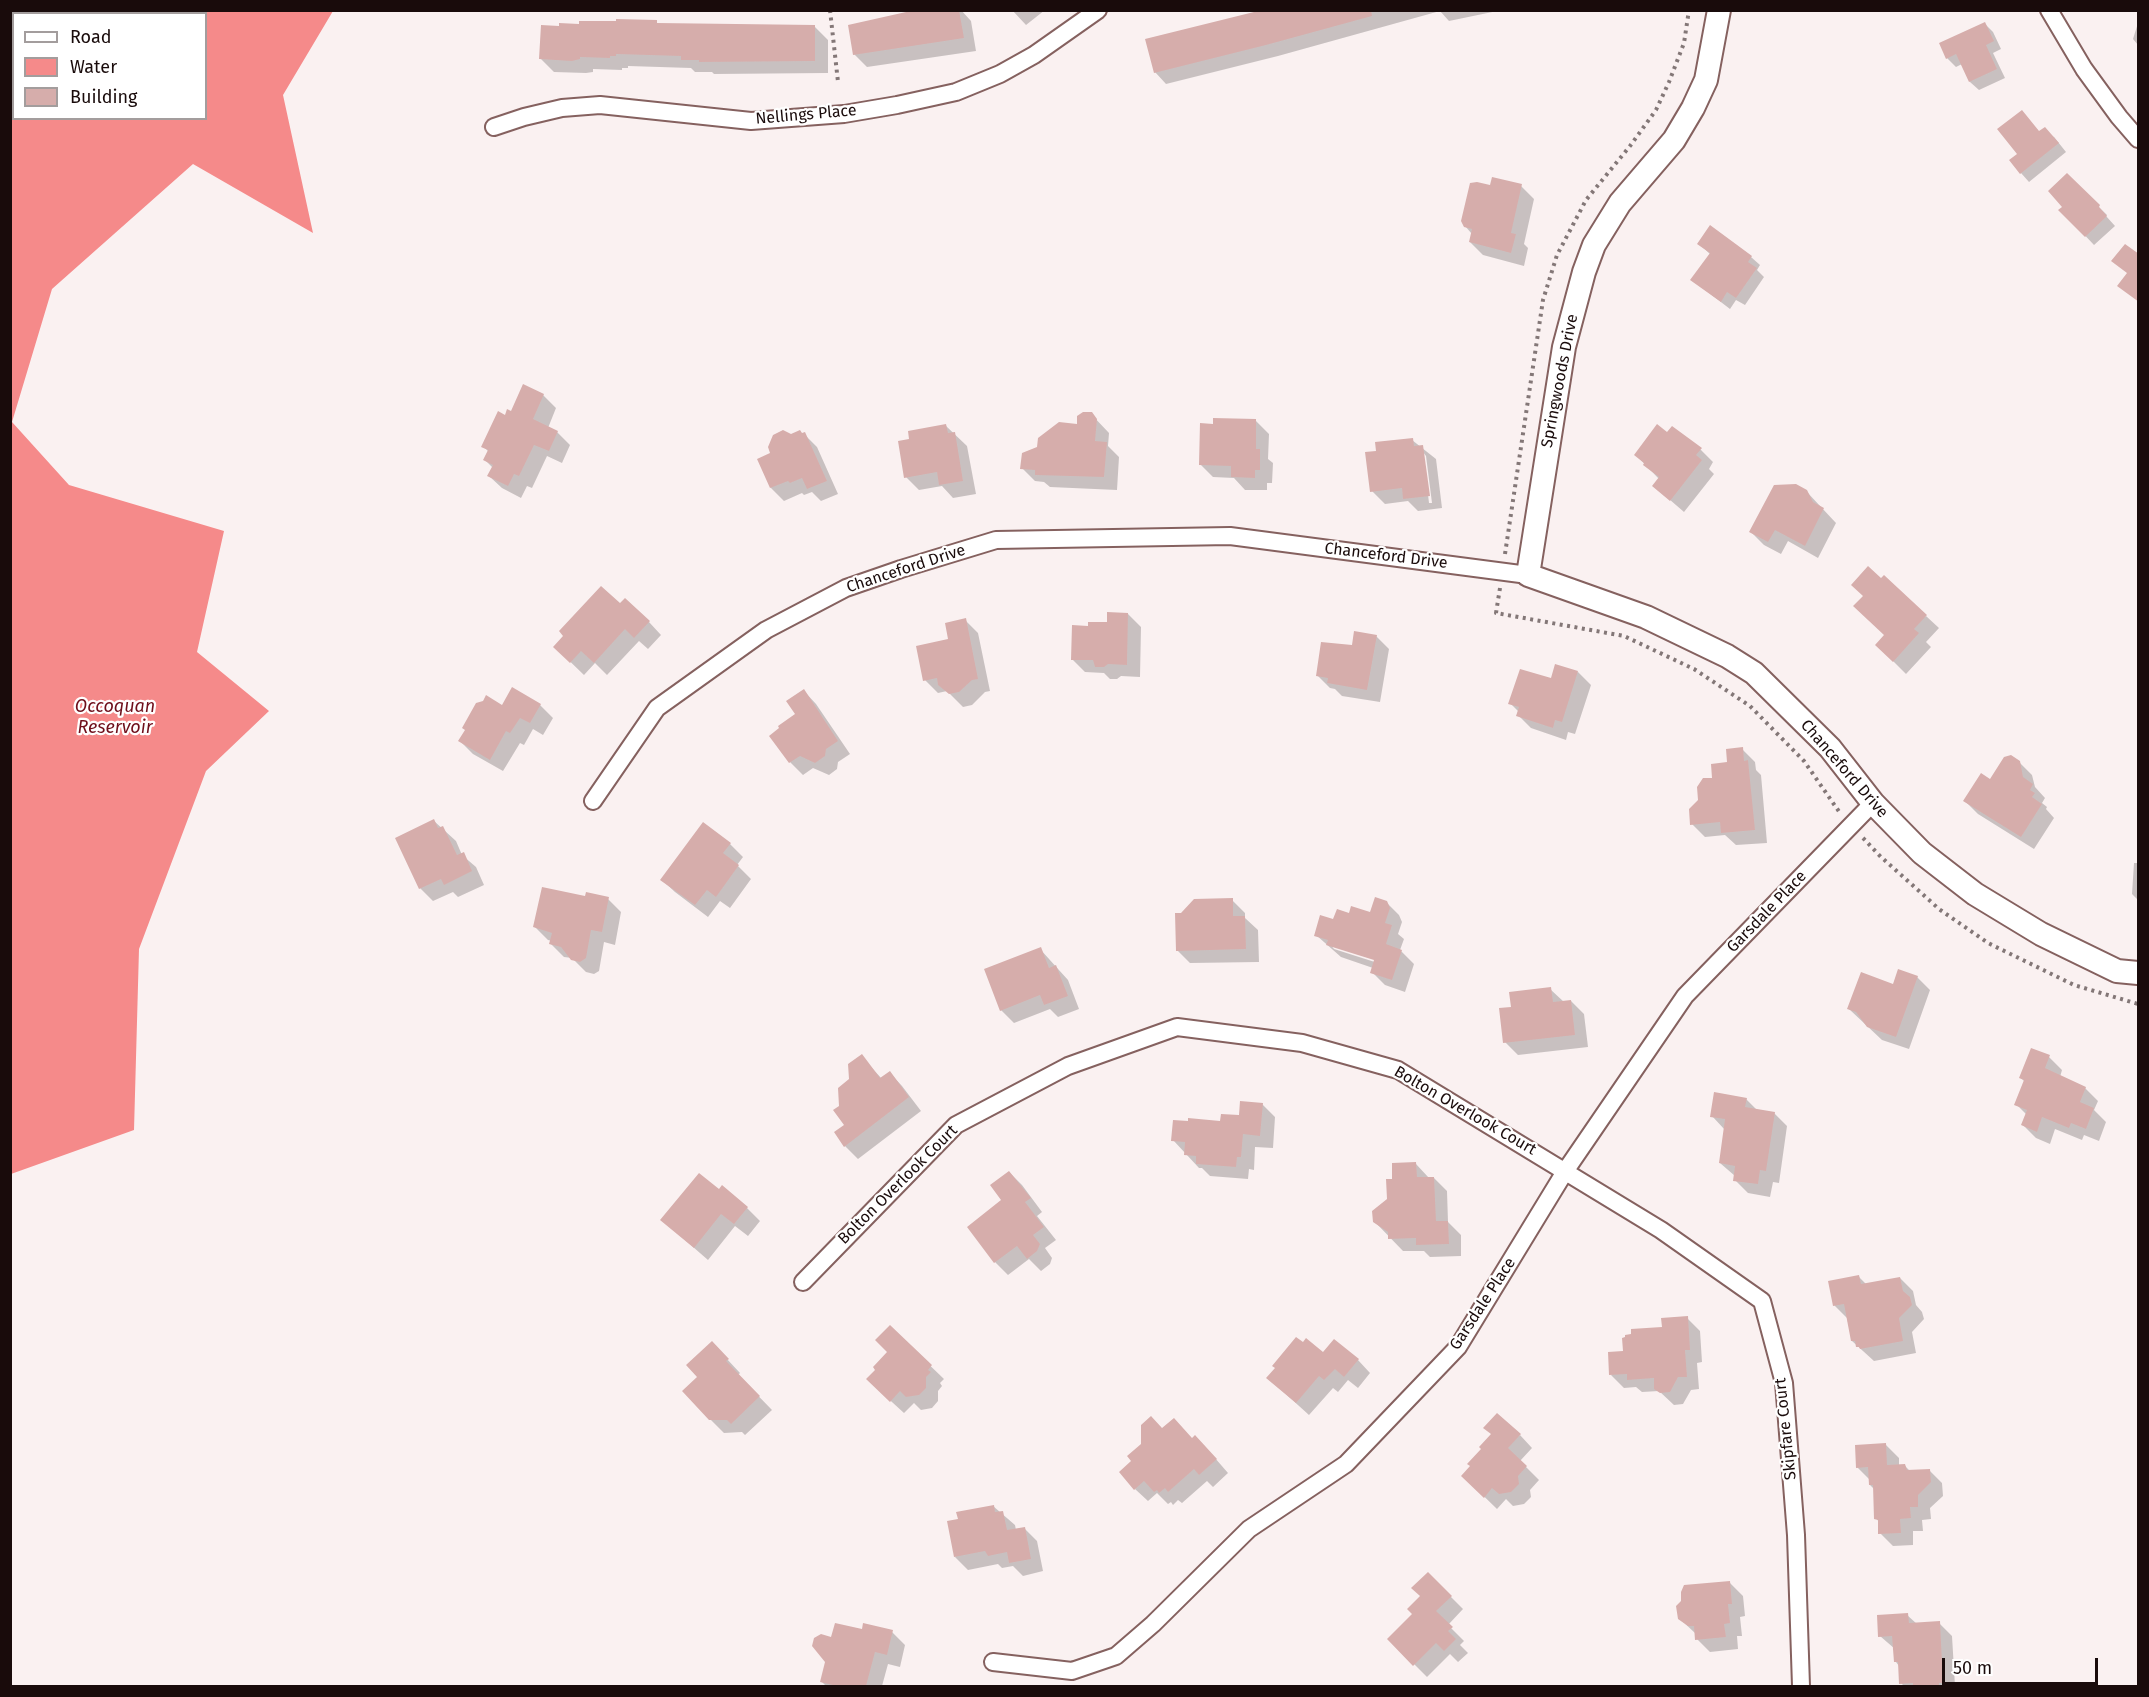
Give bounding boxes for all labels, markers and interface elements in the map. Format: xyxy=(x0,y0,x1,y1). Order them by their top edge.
legend xyxy=(12,12,207,120)
text: Road xyxy=(70,26,112,48)
text: Water xyxy=(70,56,117,78)
text: Building xyxy=(70,86,137,108)
street label: Nellings Place xyxy=(755,101,857,129)
street label: Springwoods Drive xyxy=(1538,313,1582,449)
street label: Chanceford Drive xyxy=(1323,539,1449,573)
street label: Chanceford Drive xyxy=(844,541,968,597)
water label: Occoquan Reservoir xyxy=(75,696,155,738)
street label: Chanceford Drive xyxy=(1796,716,1892,822)
street label: Garsdale Place xyxy=(1723,867,1811,957)
street label: Bolton Overlook Court xyxy=(1390,1062,1540,1160)
street label: Bolton Overlook Court xyxy=(834,1121,962,1249)
street label: Garsdale Place xyxy=(1446,1254,1520,1354)
street label: Skipfare Court xyxy=(1771,1377,1801,1481)
scale bar xyxy=(1945,1646,2101,1684)
text: 50 m xyxy=(1953,1657,1992,1679)

